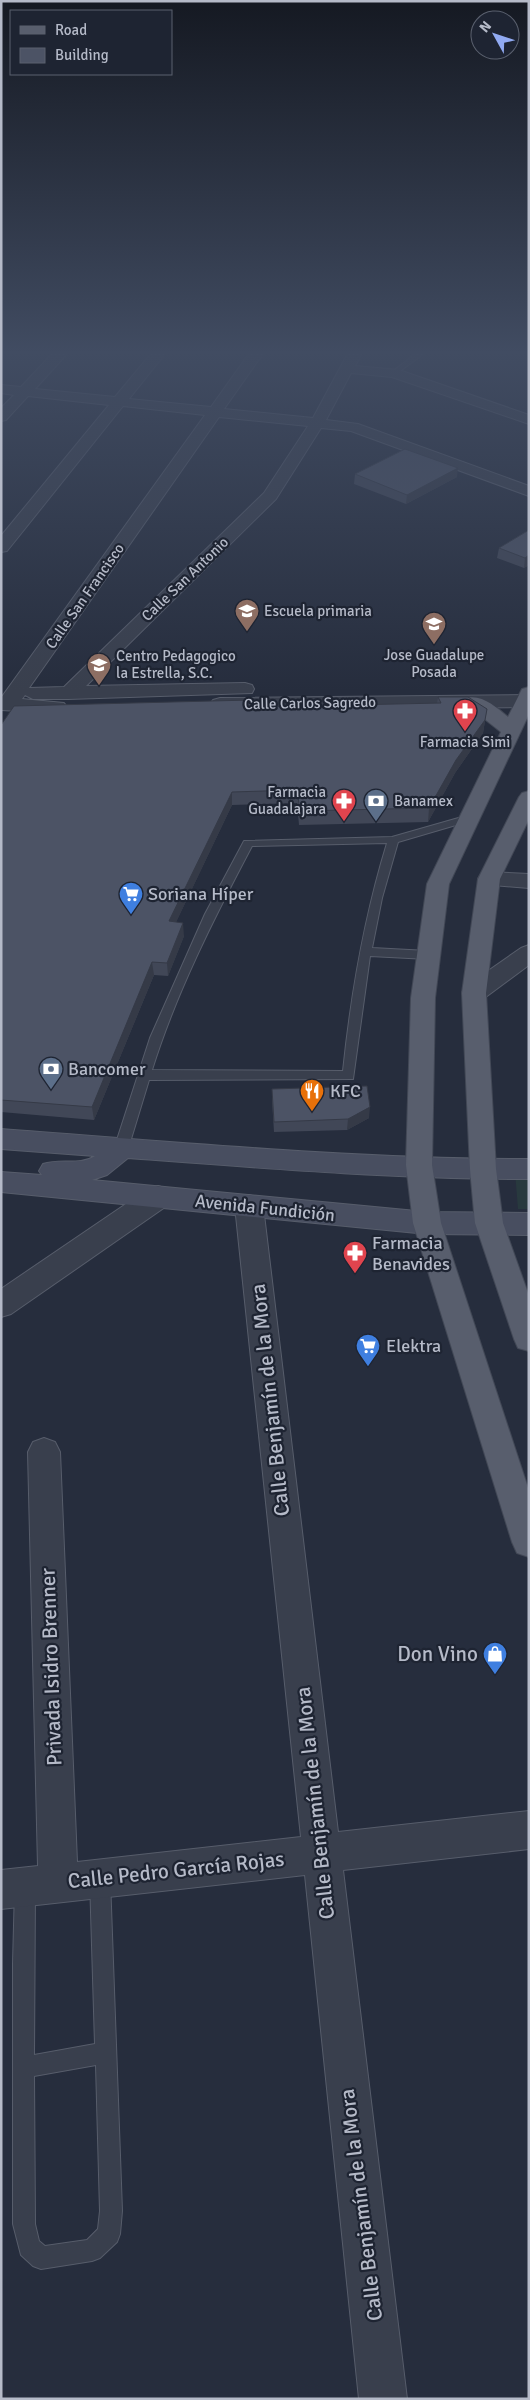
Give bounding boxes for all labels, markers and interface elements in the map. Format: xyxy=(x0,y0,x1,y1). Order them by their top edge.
legend xyxy=(10,10,172,75)
north arrow xyxy=(470,10,520,60)
text: N xyxy=(476,18,495,36)
text: Road xyxy=(55,21,87,39)
text: Building xyxy=(55,46,109,64)
street label: Calle San Antonio xyxy=(138,533,232,625)
street label: Calle San Francisco xyxy=(42,540,128,652)
school or university icon: Escuela primaria xyxy=(234,598,260,632)
place label: Escuela primaria xyxy=(264,602,372,620)
school or university icon: Jose Guadalupe Posada xyxy=(421,611,447,645)
place label: Jose Guadalupe Posada xyxy=(384,646,484,681)
place label: Centro Pedagogico la Estrella, S.C. xyxy=(116,647,236,682)
school or university icon: Centro Pedagogico la Estrella, S.C. xyxy=(86,652,112,686)
street label: Calle Carlos Sagredo xyxy=(244,693,376,713)
pharmacy icon: Farmacia Simi xyxy=(452,698,478,732)
place label: Farmacia Simi xyxy=(420,733,510,751)
place label: Farmacia Guadalajara xyxy=(248,783,326,818)
pharmacy icon: Farmacia Guadalajara xyxy=(331,788,357,822)
bank icon: Banamex xyxy=(363,788,389,822)
place label: Banamex xyxy=(394,792,453,810)
supermarket icon: Soriana Híper xyxy=(118,881,144,915)
place label: Soriana Híper xyxy=(148,883,254,905)
bank icon: Bancomer xyxy=(38,1056,64,1090)
place label: Bancomer xyxy=(68,1058,146,1080)
restaurant icon: KFC xyxy=(299,1078,325,1112)
place label: KFC xyxy=(330,1080,361,1102)
street label: Avenida Fundición xyxy=(194,1190,336,1226)
place label: Farmacia Benavides xyxy=(372,1232,450,1275)
pharmacy icon: Farmacia Benavides xyxy=(342,1240,368,1274)
street label: Calle Benjamín de la Mora xyxy=(245,1282,295,1518)
supermarket icon: Elektra xyxy=(355,1333,381,1367)
place label: Elektra xyxy=(386,1335,441,1357)
street label: Privada Isidro Brenner xyxy=(35,1567,67,1766)
place label: Don Vino xyxy=(397,1641,478,1667)
shop icon: Don Vino xyxy=(482,1641,508,1675)
street label: Calle Benjamín de la Mora xyxy=(290,1685,340,1921)
street label: Calle Pedro García Rojas xyxy=(66,1846,286,1894)
street label: Calle Benjamín de la Mora xyxy=(334,2087,388,2323)

